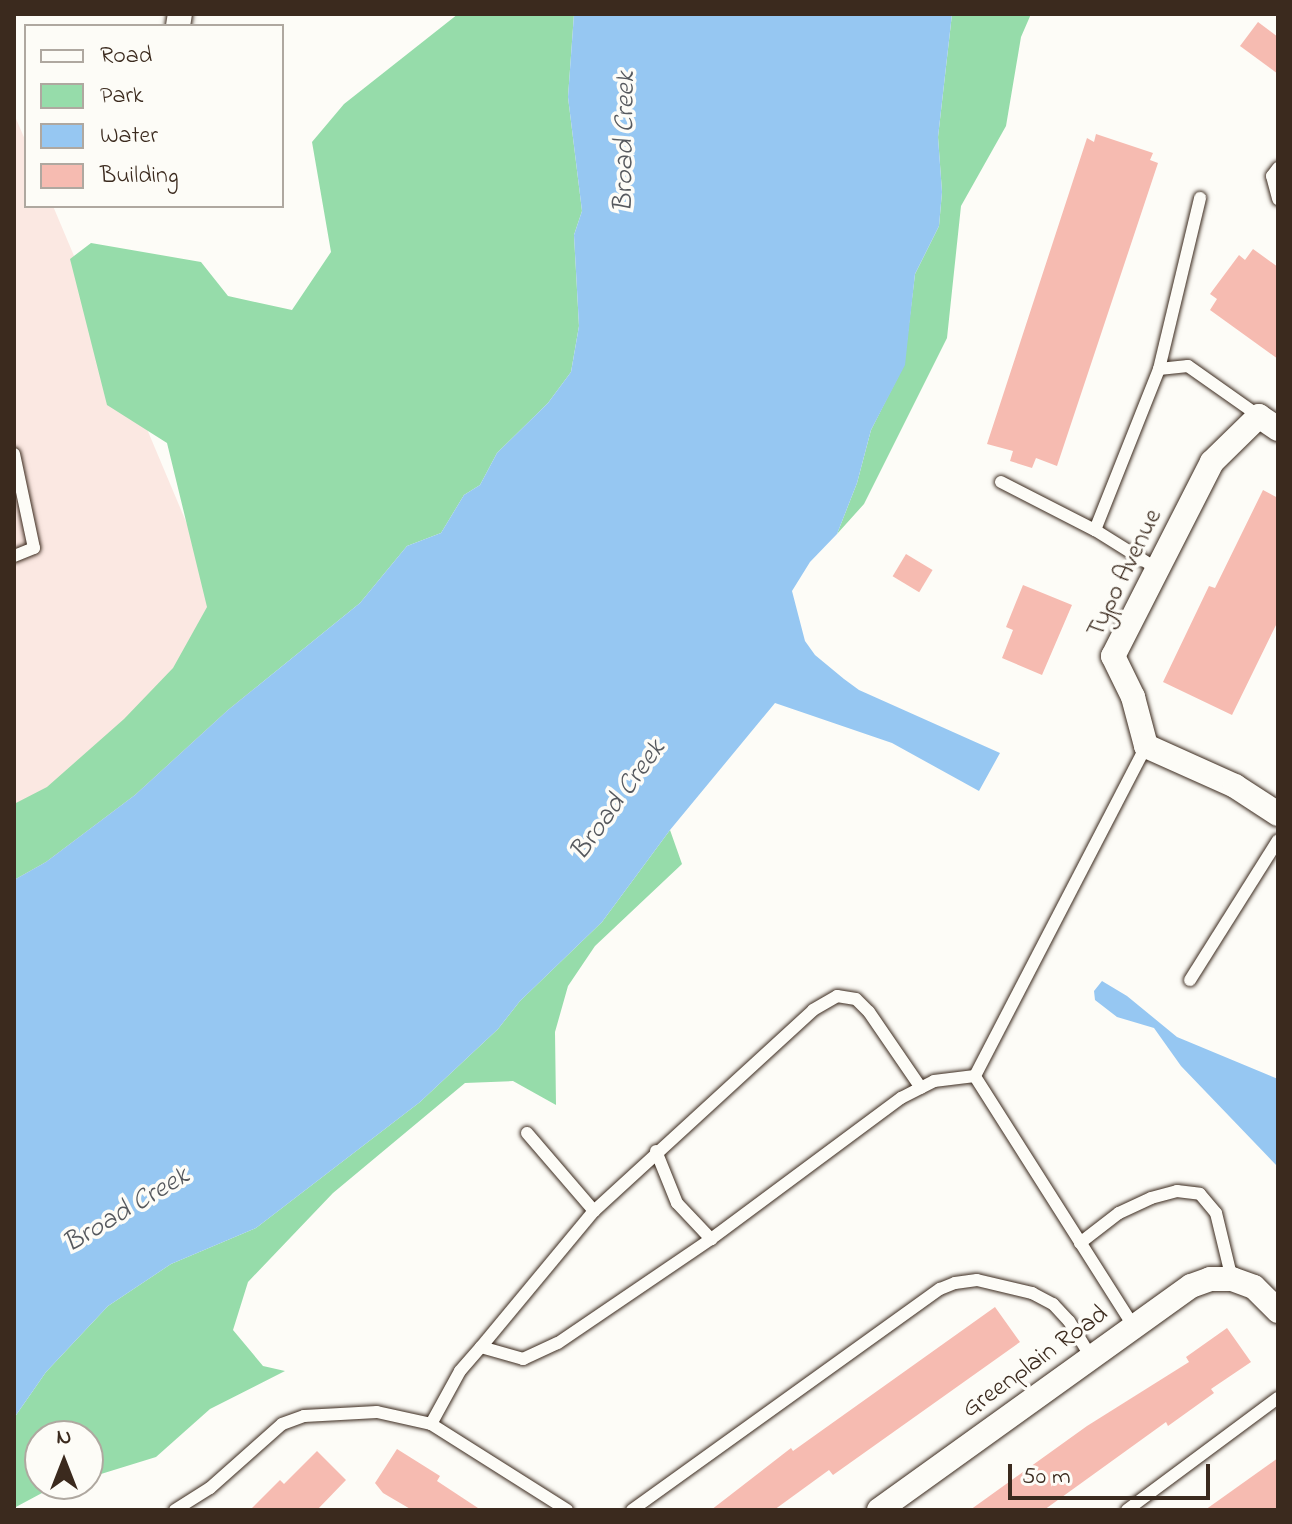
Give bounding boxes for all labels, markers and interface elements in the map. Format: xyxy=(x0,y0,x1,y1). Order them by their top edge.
legend xyxy=(24,24,284,208)
text: Road xyxy=(100,39,152,74)
water label: Broad Creek xyxy=(608,71,644,213)
text: Park xyxy=(100,79,143,114)
text: Water xyxy=(100,119,158,154)
text: Building xyxy=(100,159,179,194)
street label: Typo Avenue xyxy=(1081,505,1171,643)
water label: Broad Creek xyxy=(564,734,674,868)
water label: Broad Creek xyxy=(58,1160,196,1262)
street label: Greenplain Road xyxy=(957,1300,1115,1426)
north arrow xyxy=(24,1420,104,1500)
text: N xyxy=(57,1422,71,1454)
scale bar xyxy=(1012,1448,1214,1498)
text: 50 m xyxy=(1022,1460,1071,1495)

